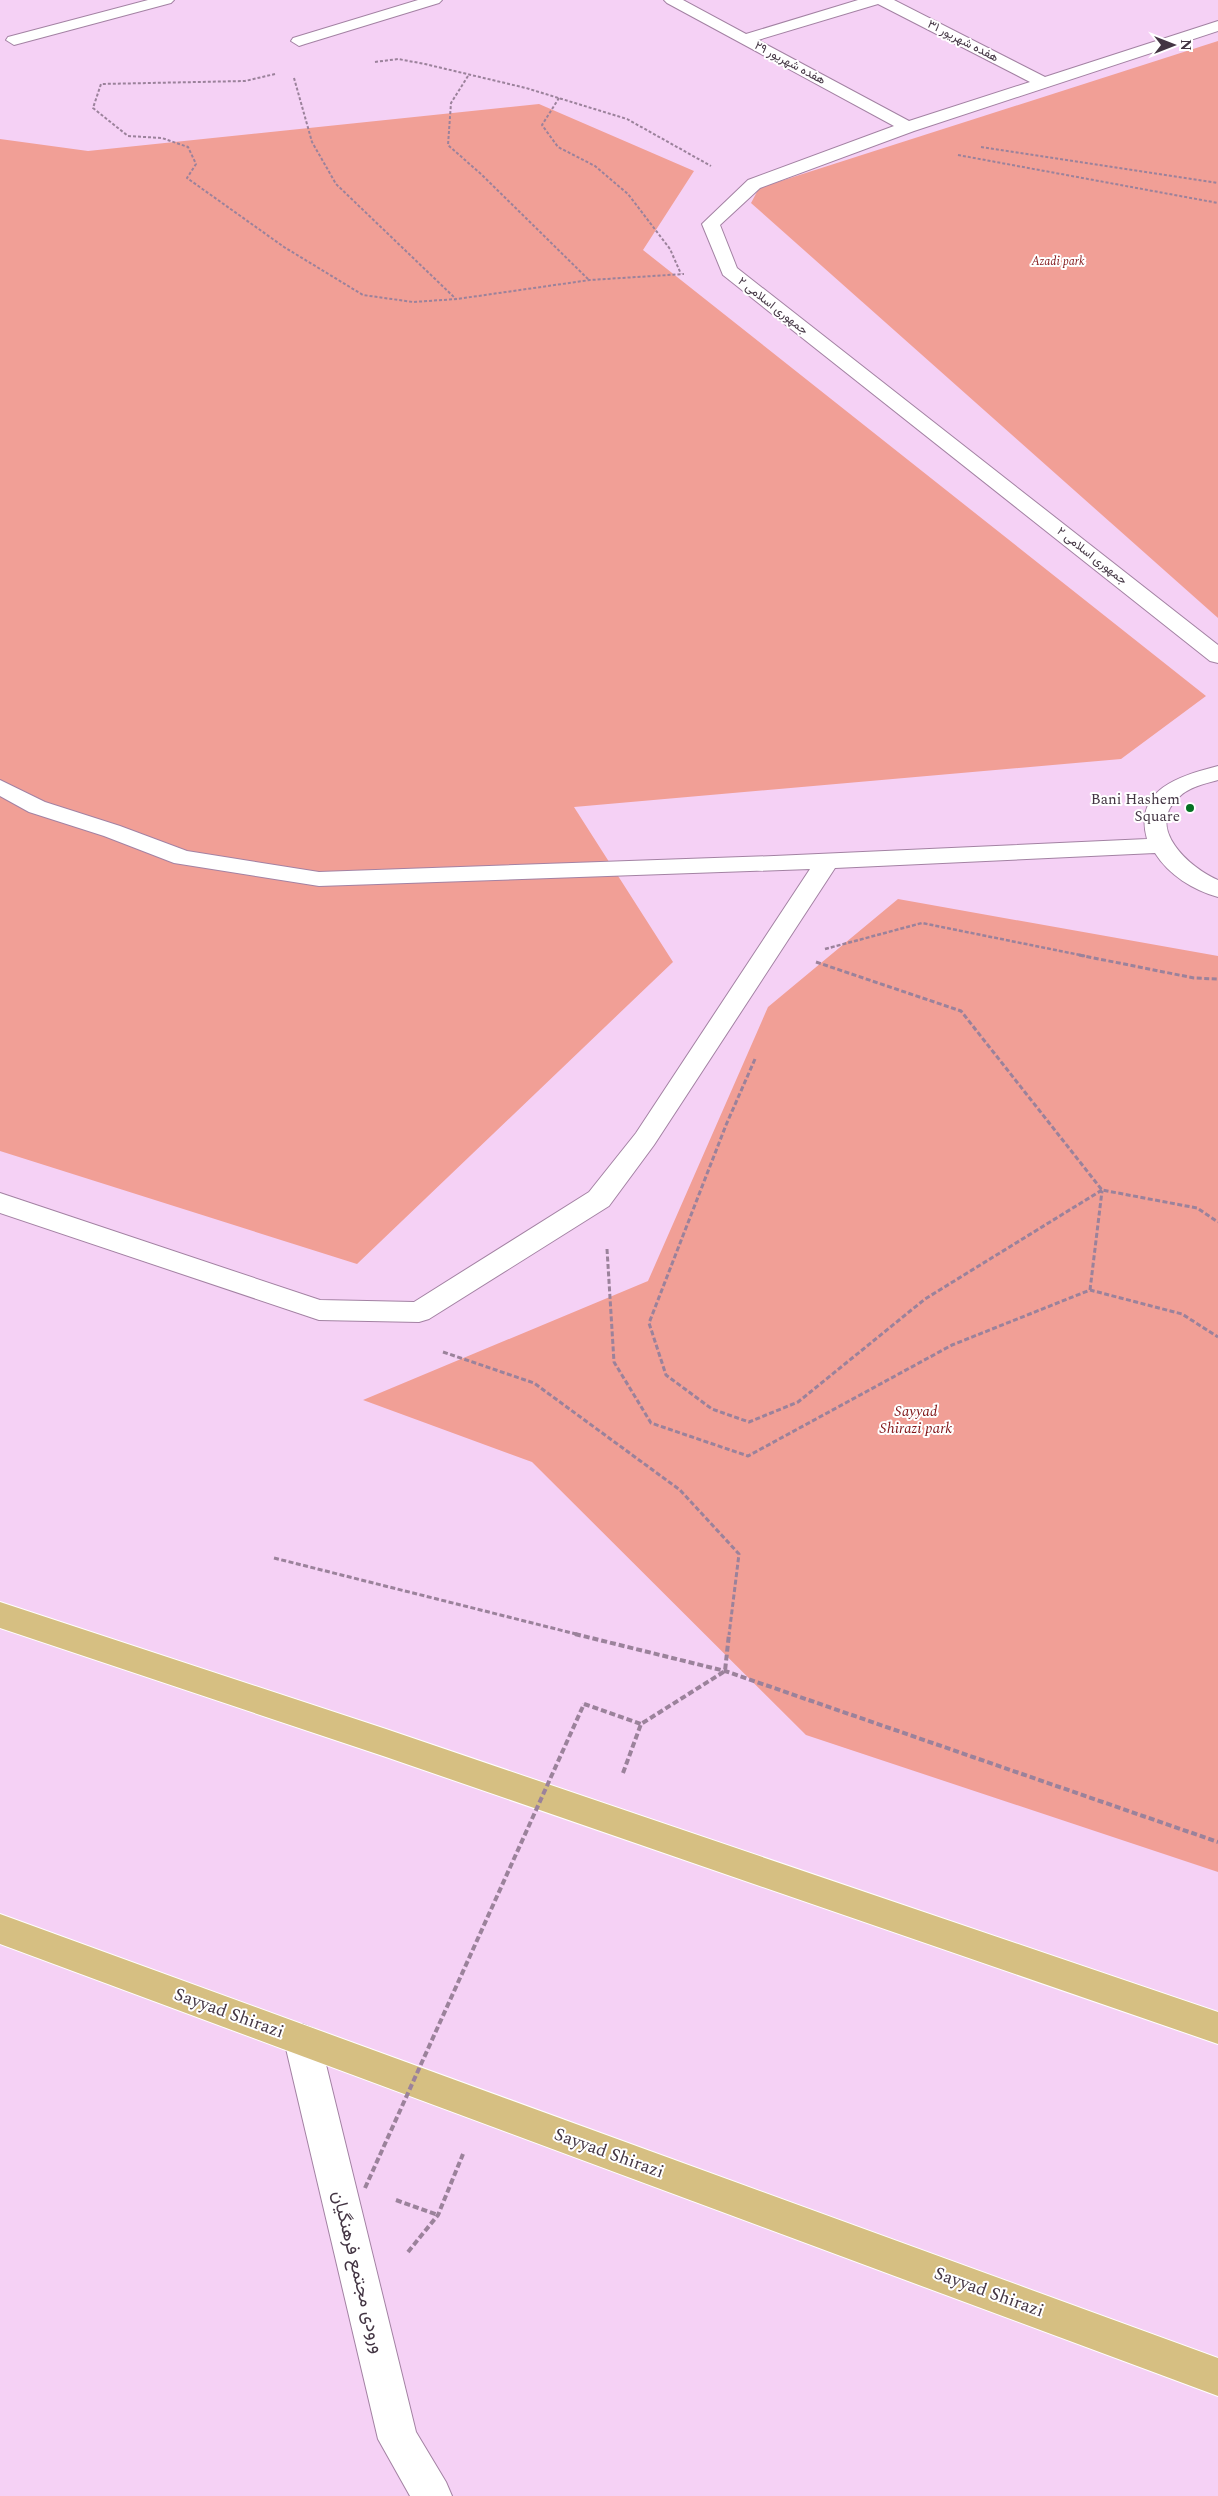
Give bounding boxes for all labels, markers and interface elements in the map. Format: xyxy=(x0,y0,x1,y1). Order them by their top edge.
street label: هفده شهریور ۳۱ xyxy=(924,15,1002,67)
north arrow xyxy=(1148,20,1198,70)
street label: هفده شهریور ۲۹ xyxy=(751,36,829,90)
text: N xyxy=(1175,39,1196,51)
park label: Azadi park xyxy=(1030,252,1085,271)
street label: جمهوری اسلامی ۲ xyxy=(734,272,812,340)
street label: جمهوری اسلامی ۲ xyxy=(1053,522,1131,590)
place label: Bani Hashem Square xyxy=(1091,788,1180,828)
marker: Bani Hashem Square xyxy=(1184,802,1196,814)
park label: Sayyad Shirazi park xyxy=(880,1400,952,1440)
street label: Sayyad Shirazi xyxy=(170,1981,288,2045)
street label: Sayyad Shirazi xyxy=(550,2121,668,2185)
street label: ورودی مجتمع فرهنگیان xyxy=(325,2188,391,2356)
street label: Sayyad Shirazi xyxy=(930,2260,1048,2324)

